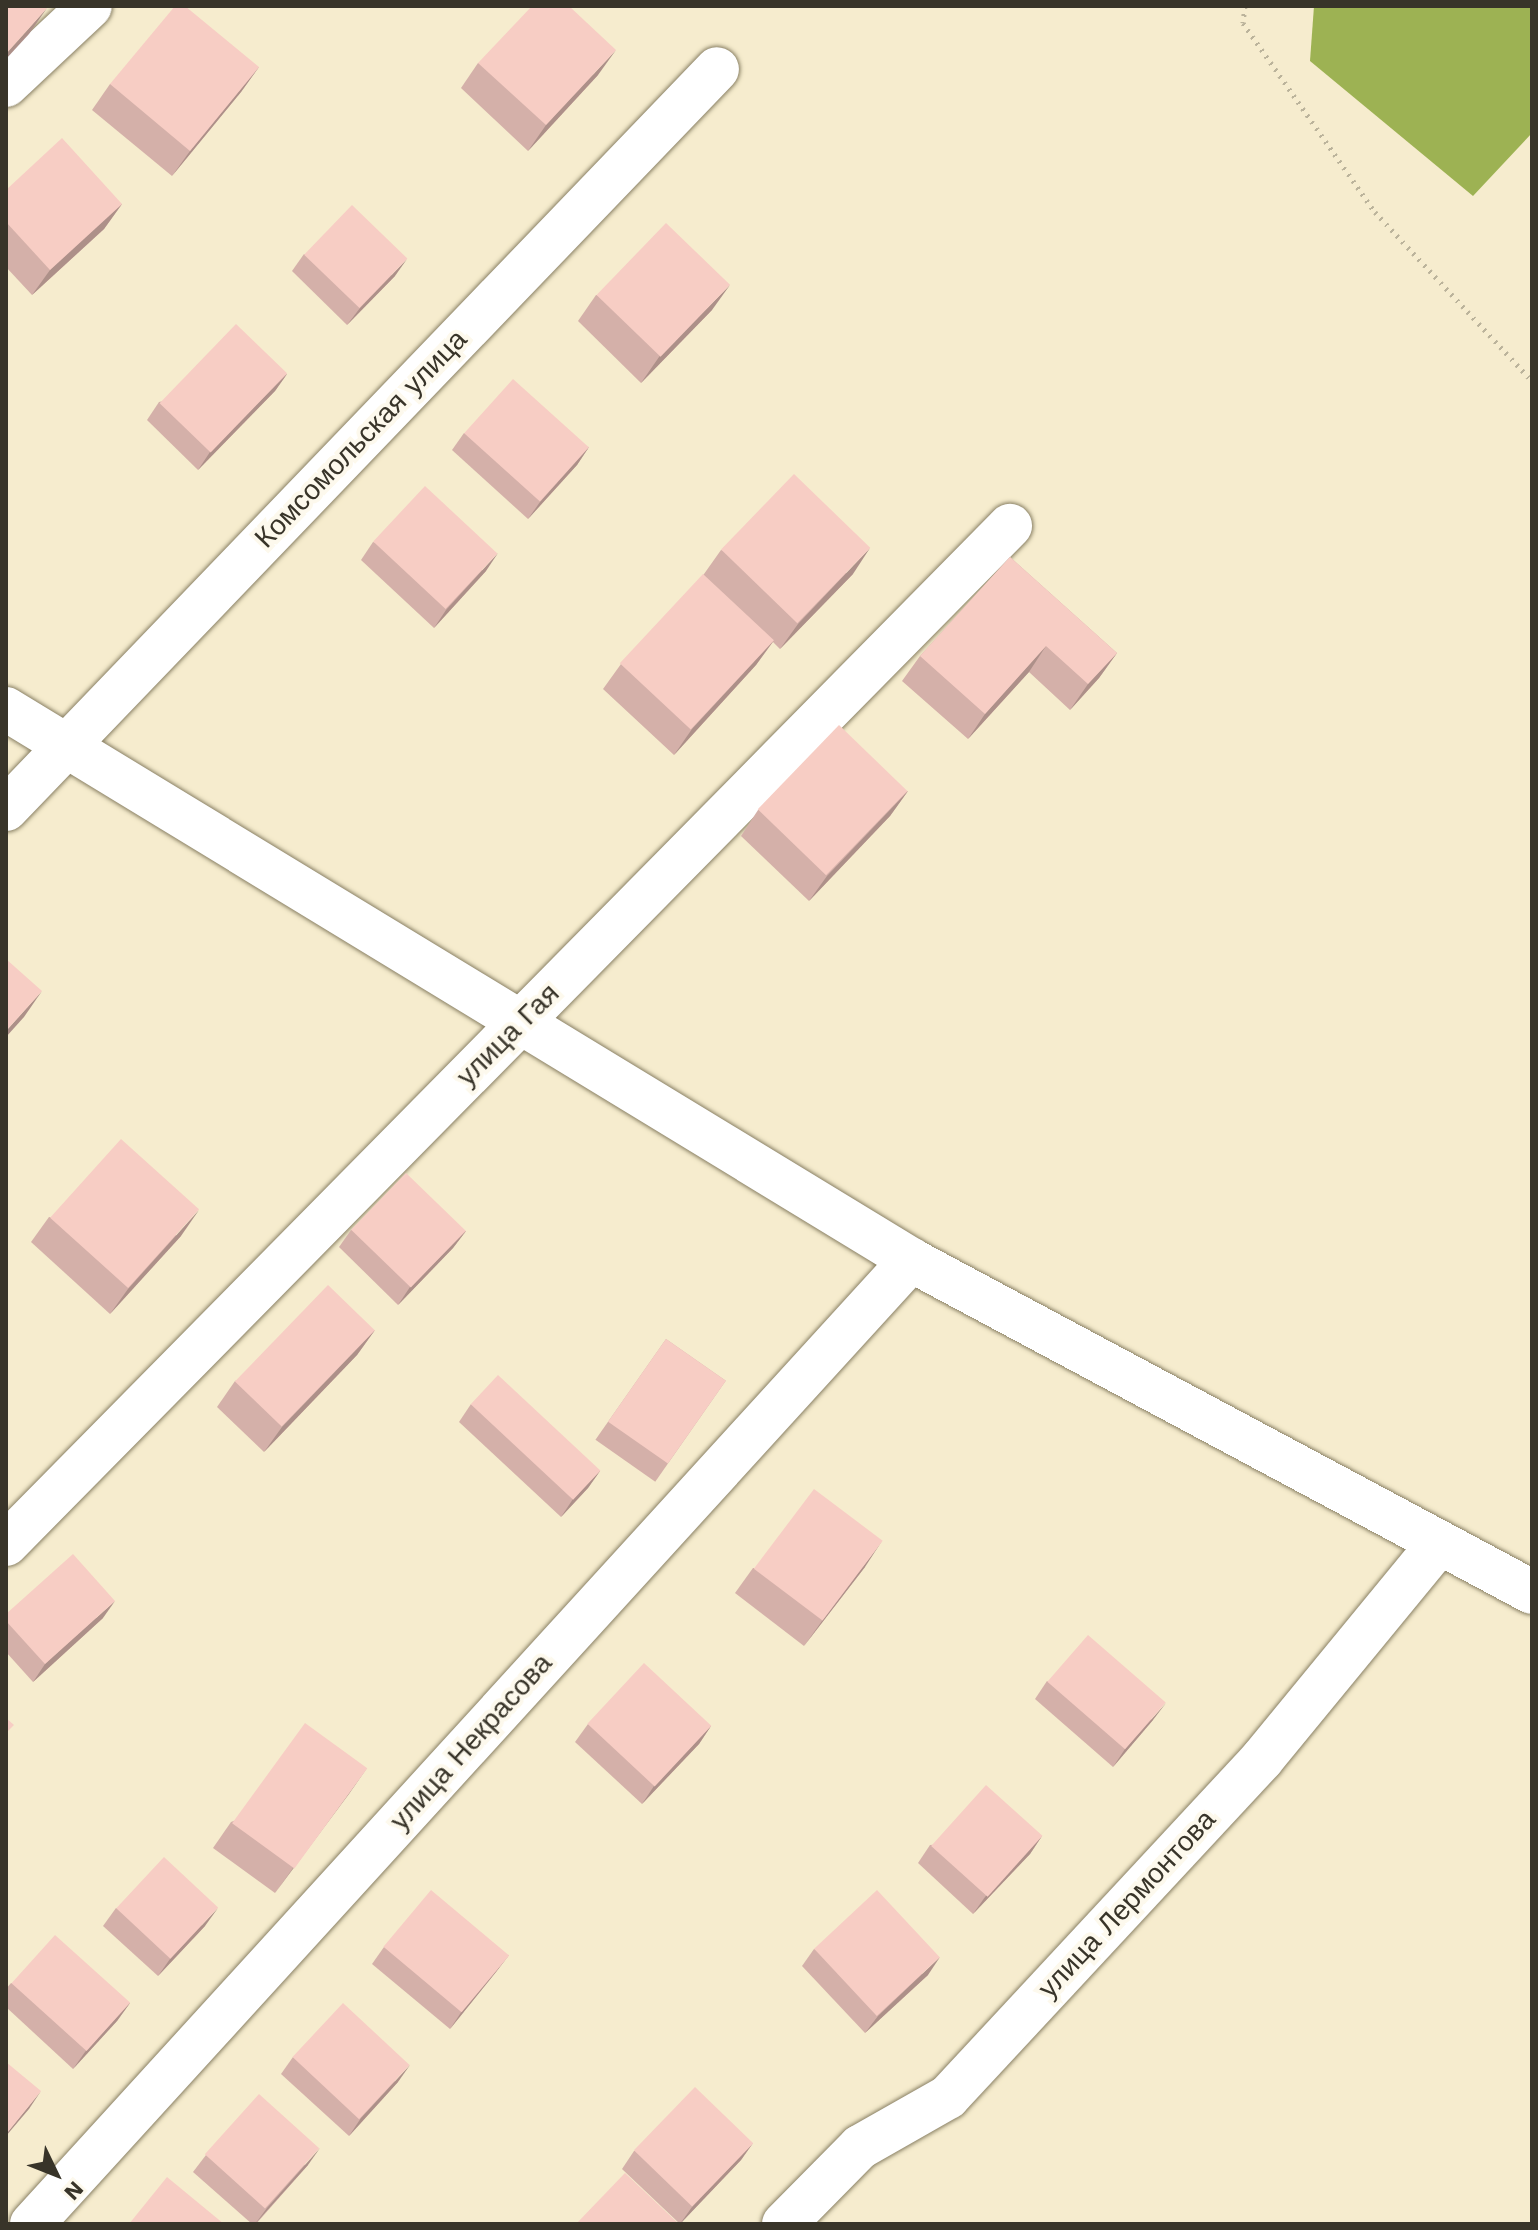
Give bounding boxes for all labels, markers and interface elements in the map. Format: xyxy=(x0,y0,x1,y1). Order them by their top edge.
street label: Комсомольская улица xyxy=(248,323,474,555)
street label: улица Гая xyxy=(450,977,566,1093)
street label: улица Некрасова xyxy=(383,1647,559,1837)
street label: улица Лермонтова xyxy=(1031,1803,1223,2005)
north arrow xyxy=(16,2134,96,2214)
text: N xyxy=(59,2176,89,2205)

